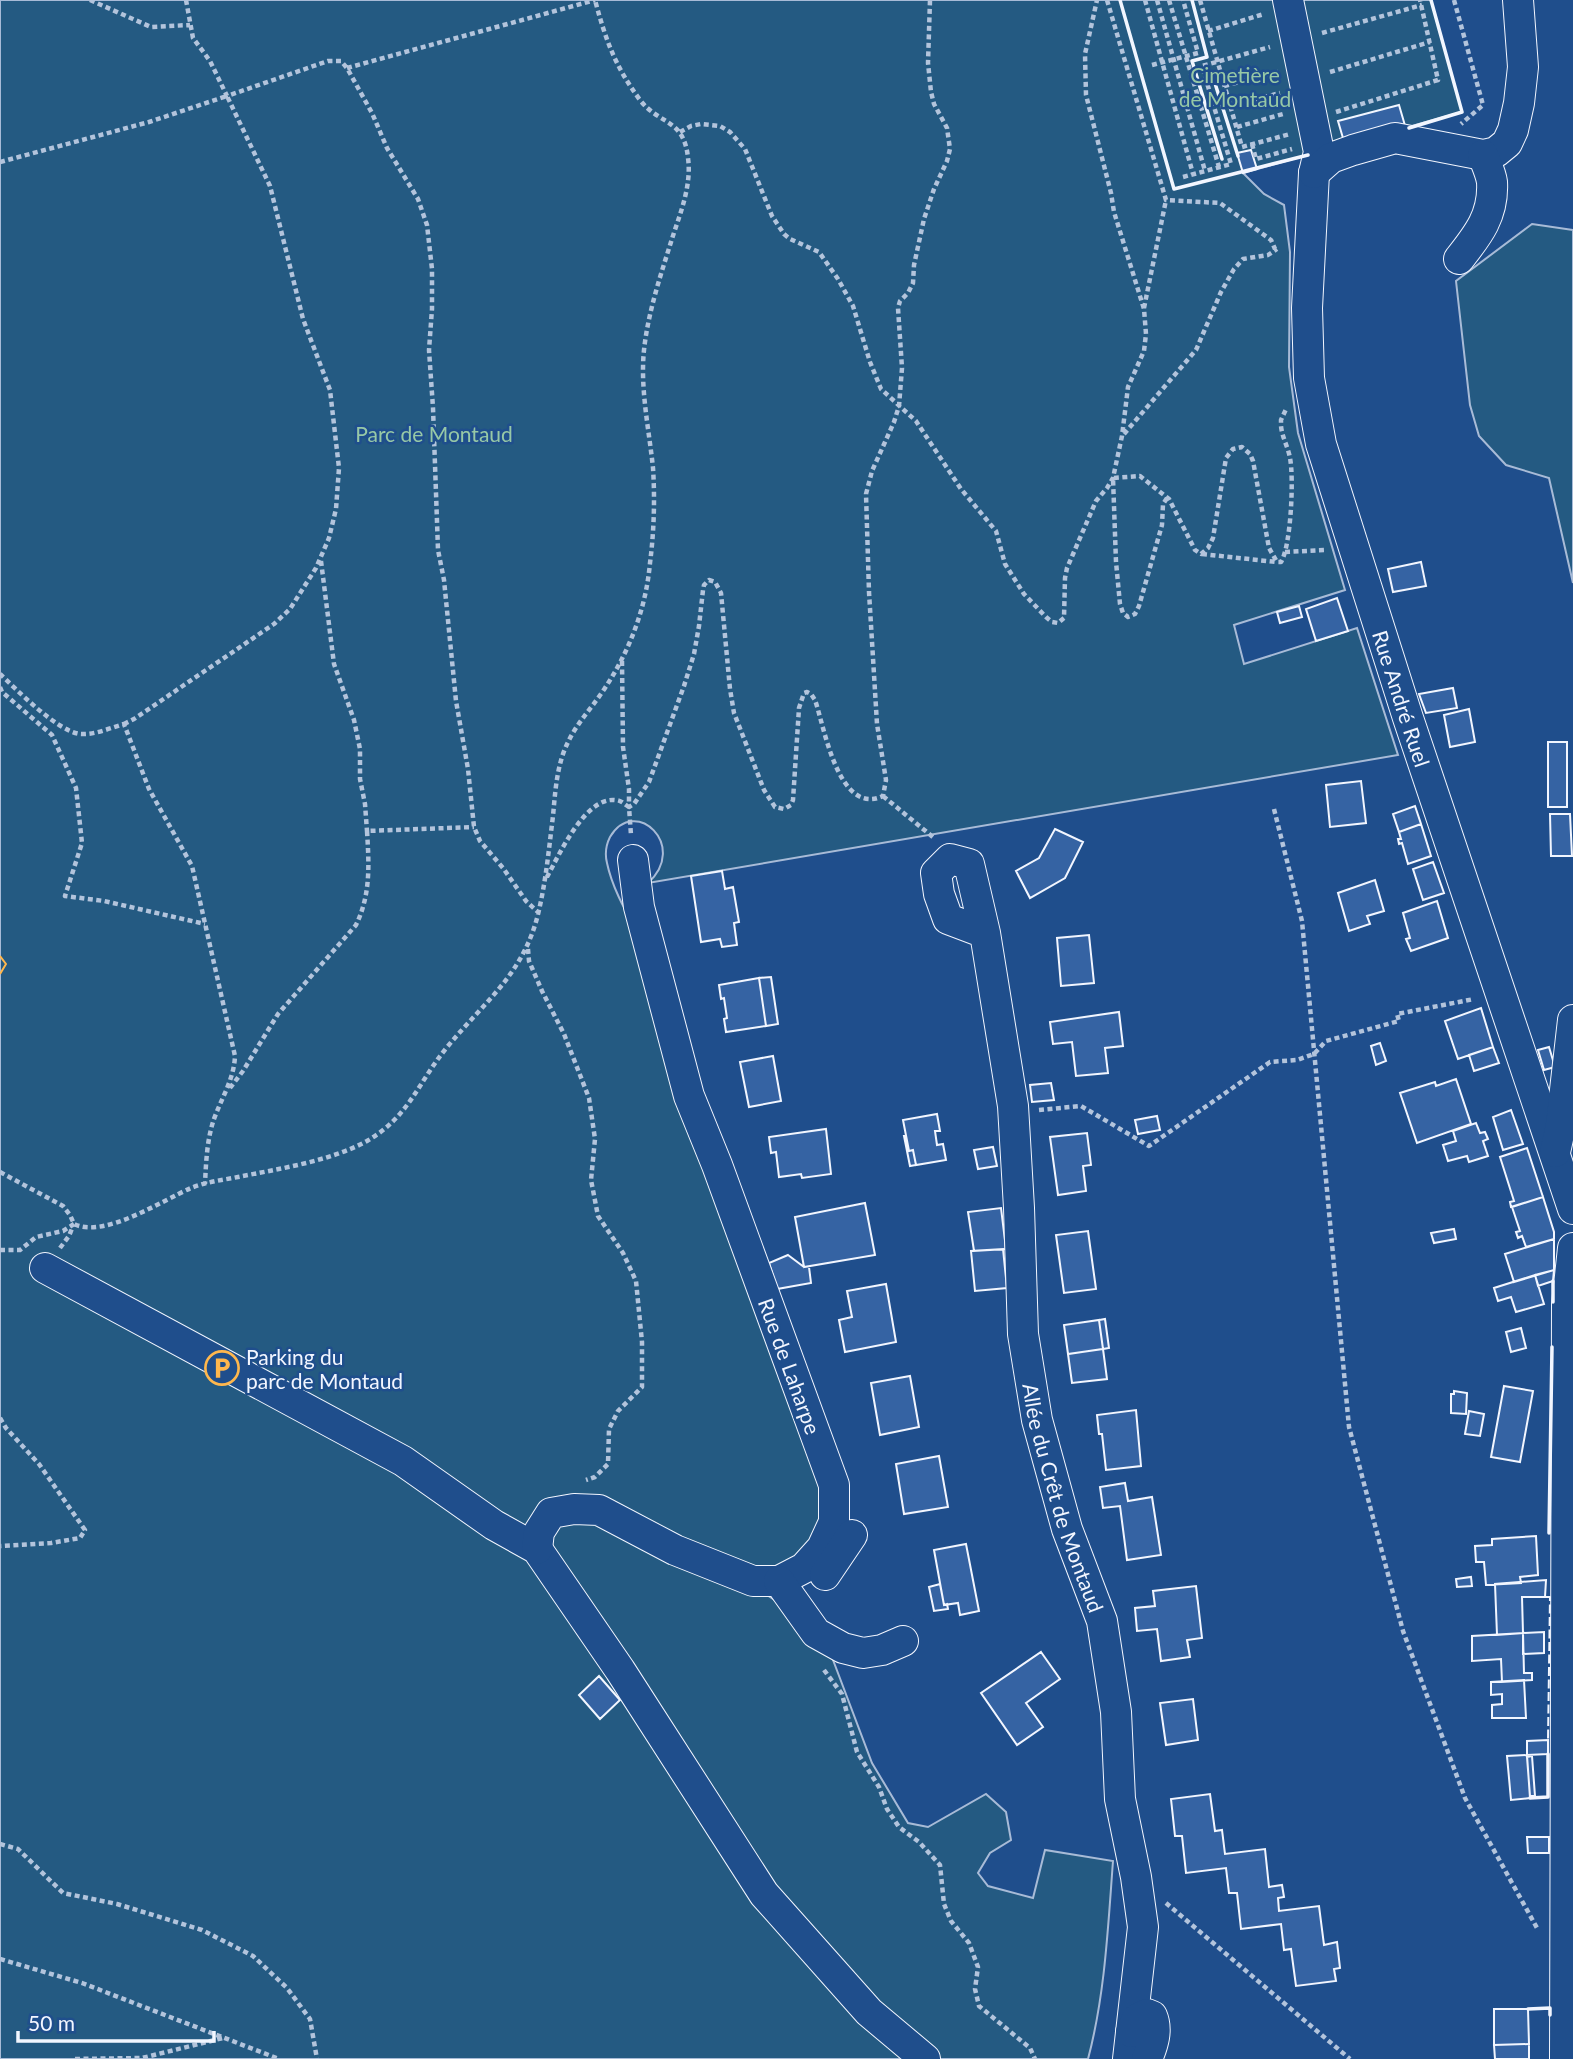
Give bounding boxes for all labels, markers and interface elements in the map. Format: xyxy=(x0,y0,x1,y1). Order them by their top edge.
park label: Cimetière de Montaud xyxy=(1179,62,1291,111)
park label: Parc de Montaud xyxy=(355,421,513,446)
street label: Rue André Ruel xyxy=(1368,627,1436,770)
street label: Rue de Laharpe xyxy=(754,1295,826,1437)
place label: Parking du parc de Montaud xyxy=(246,1344,403,1393)
parking icon: Parking du parc de Montaud xyxy=(203,1349,241,1387)
street label: Allée du Crêt de Montaud xyxy=(1019,1381,1110,1615)
scale bar xyxy=(18,2000,214,2044)
text: 50 m xyxy=(28,2010,75,2035)

